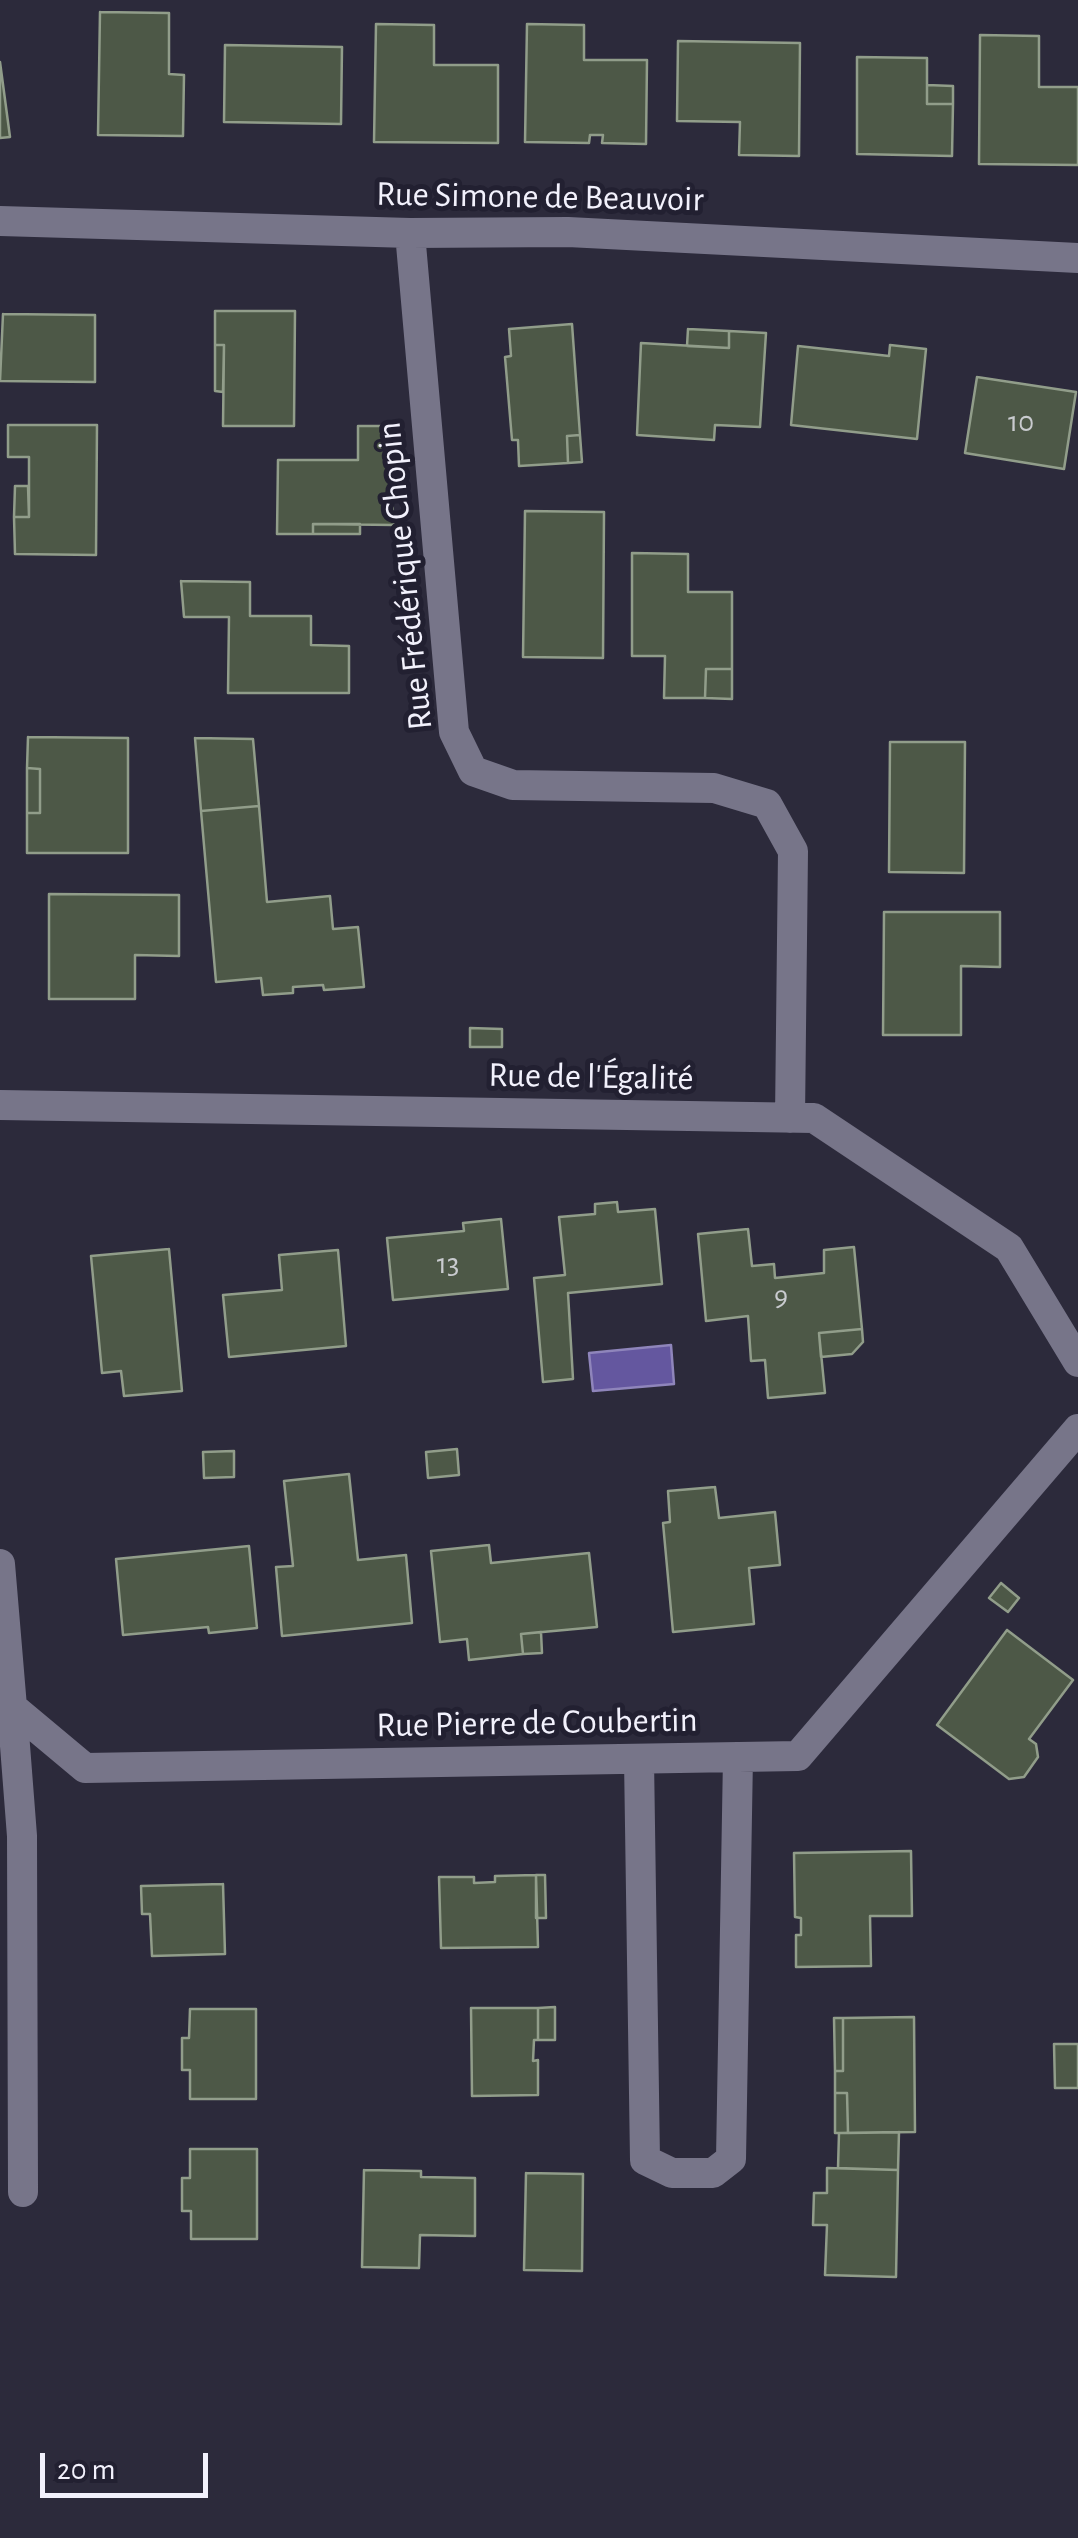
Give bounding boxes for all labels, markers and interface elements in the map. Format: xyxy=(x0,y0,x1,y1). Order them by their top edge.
street label: Rue Simone de Beauvoir xyxy=(376,173,704,221)
house number: 10 xyxy=(1008,404,1034,440)
street label: Rue Frédérique Chopin xyxy=(368,420,442,732)
street label: Rue de l'Égalité xyxy=(488,1054,694,1100)
house number: 13 xyxy=(437,1246,459,1282)
house number: 9 xyxy=(774,1279,788,1315)
street label: Rue Pierre de Coubertin xyxy=(376,1699,698,1747)
scale bar xyxy=(45,2433,212,2495)
text: 20 m xyxy=(57,2455,115,2485)

